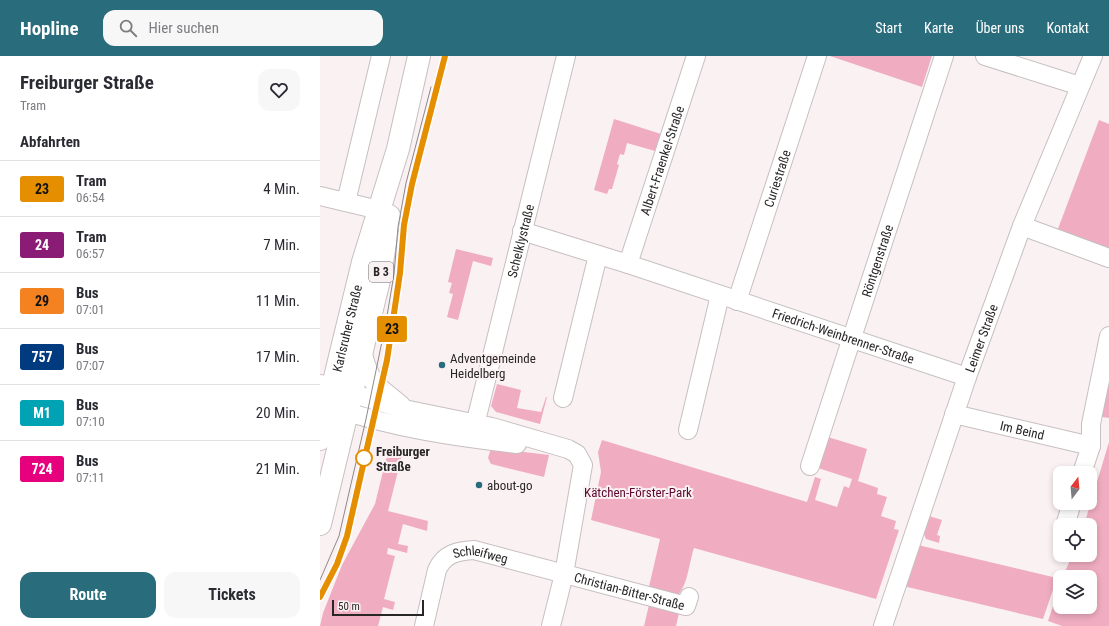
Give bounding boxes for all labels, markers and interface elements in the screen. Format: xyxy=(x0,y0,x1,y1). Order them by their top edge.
search box xyxy=(103,10,383,46)
text: Hopline xyxy=(20,17,79,40)
icon: search xyxy=(117,17,139,39)
text: Hier suchen xyxy=(149,19,219,37)
text: Start xyxy=(875,20,902,36)
text: Karte xyxy=(924,20,954,36)
text: Über uns xyxy=(976,20,1024,36)
text: Kontakt xyxy=(1046,20,1089,36)
button: heart xyxy=(258,69,300,111)
text: Freiburger Straße xyxy=(20,71,154,94)
text: Tram xyxy=(20,98,46,113)
street label: Albert-Fraenkel-Straße xyxy=(637,104,687,217)
text: Abfahrten xyxy=(20,133,80,151)
street label: Curiestraße xyxy=(761,148,794,209)
text: Tram xyxy=(76,172,107,190)
text: 4 Min. xyxy=(263,180,300,198)
text: 23 xyxy=(35,181,49,197)
text: 06:54 xyxy=(76,190,105,205)
street label: Schelklystraße xyxy=(505,203,537,279)
street label: Röntgenstraße xyxy=(859,223,896,299)
text: Tram xyxy=(76,228,107,246)
text: 7 Min. xyxy=(263,236,300,254)
text: 24 xyxy=(35,237,49,253)
text: 06:57 xyxy=(76,246,105,261)
road number: B 3 xyxy=(369,262,393,282)
street label: Karlsruher Straße xyxy=(330,283,365,373)
text: Bus xyxy=(76,284,99,302)
text: 11 Min. xyxy=(256,292,300,310)
text: 29 xyxy=(35,293,49,309)
text: 07:01 xyxy=(76,302,105,317)
street label: Leimer Straße xyxy=(962,302,1001,375)
street label: Friedrich-Weinbrenner-Straße xyxy=(770,306,916,367)
line badge: 23 xyxy=(374,316,410,342)
text: 23 xyxy=(385,321,399,337)
text: Bus xyxy=(76,340,99,358)
text: 17 Min. xyxy=(256,348,300,366)
text: 757 xyxy=(31,349,53,365)
place label: Adventgemeinde Heidelberg xyxy=(450,351,536,381)
text: 07:07 xyxy=(76,358,105,373)
marker: Adventgemeinde Heidelberg xyxy=(437,360,447,370)
text: Bus xyxy=(76,396,99,414)
text: 20 Min. xyxy=(256,404,300,422)
text: M1 xyxy=(33,405,51,421)
text: 07:10 xyxy=(76,414,105,429)
street label: Im Beind xyxy=(998,418,1046,443)
place label: Freiburger Straße xyxy=(376,444,430,474)
marker: Freiburger Straße xyxy=(355,449,373,467)
text: Bus xyxy=(76,452,99,470)
text: 21 Min. xyxy=(256,460,300,478)
text: 724 xyxy=(31,461,53,477)
north arrow xyxy=(1053,466,1097,510)
map controls xyxy=(1053,466,1097,614)
text: 07:11 xyxy=(76,470,105,485)
place label: about-go xyxy=(487,478,532,493)
marker: about-go xyxy=(474,480,484,490)
park label: Kätchen-Förster-Park xyxy=(584,485,692,500)
button: locate xyxy=(1053,518,1097,562)
street label: Schleifweg xyxy=(451,543,509,567)
street label: Christian-Bitter-Straße xyxy=(572,570,686,613)
button: layers xyxy=(1053,570,1097,614)
button: Route xyxy=(20,572,156,618)
button: Tickets xyxy=(164,572,300,618)
scale bar xyxy=(332,598,424,617)
text: 50 m xyxy=(338,600,360,613)

